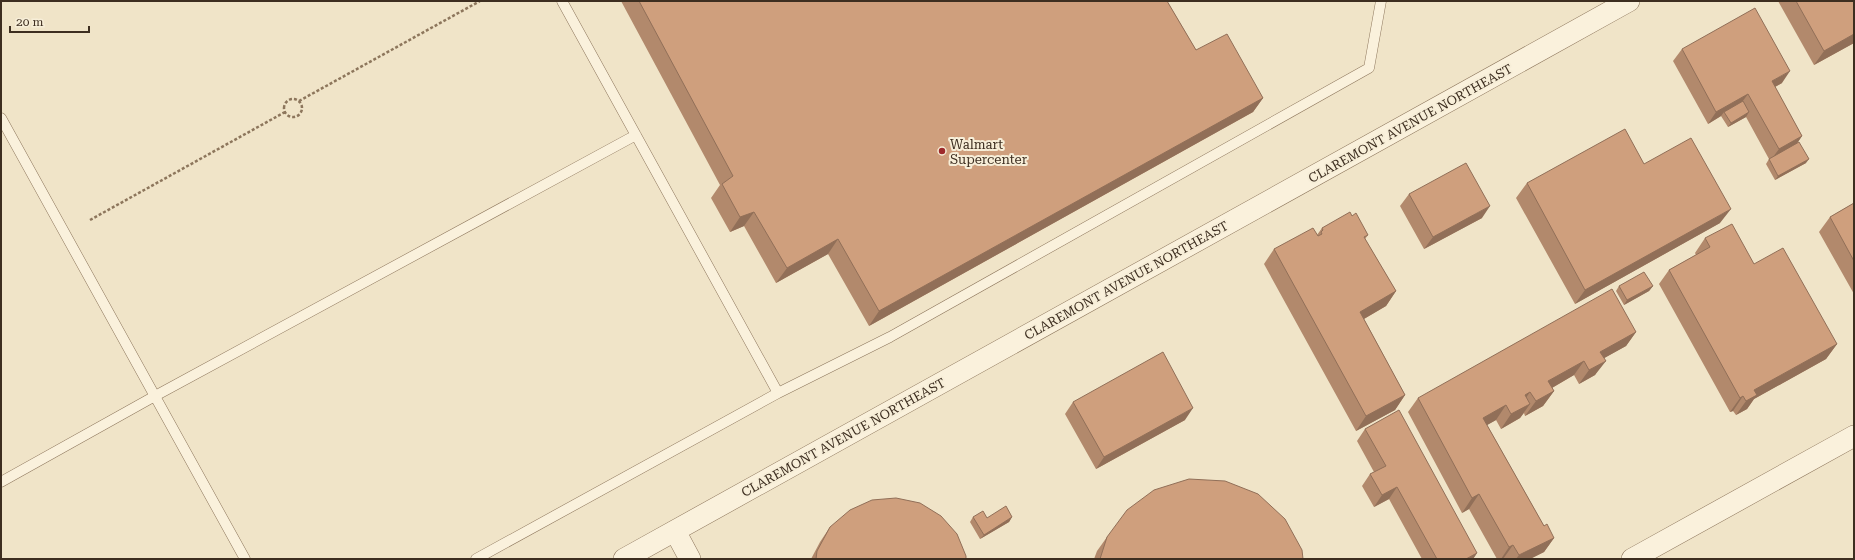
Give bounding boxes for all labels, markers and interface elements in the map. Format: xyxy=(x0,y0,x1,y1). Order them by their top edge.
scale bar xyxy=(10,8,89,34)
text: 20 m xyxy=(16,15,43,29)
street label: CLAREMONT AVENUE NORTHEAST xyxy=(1306,61,1515,186)
place label: Walmart Supercenter xyxy=(950,137,1028,167)
marker: Walmart Supercenter xyxy=(937,146,947,156)
street label: CLAREMONT AVENUE NORTHEAST xyxy=(1022,218,1231,343)
street label: CLAREMONT AVENUE NORTHEAST xyxy=(739,375,948,500)

